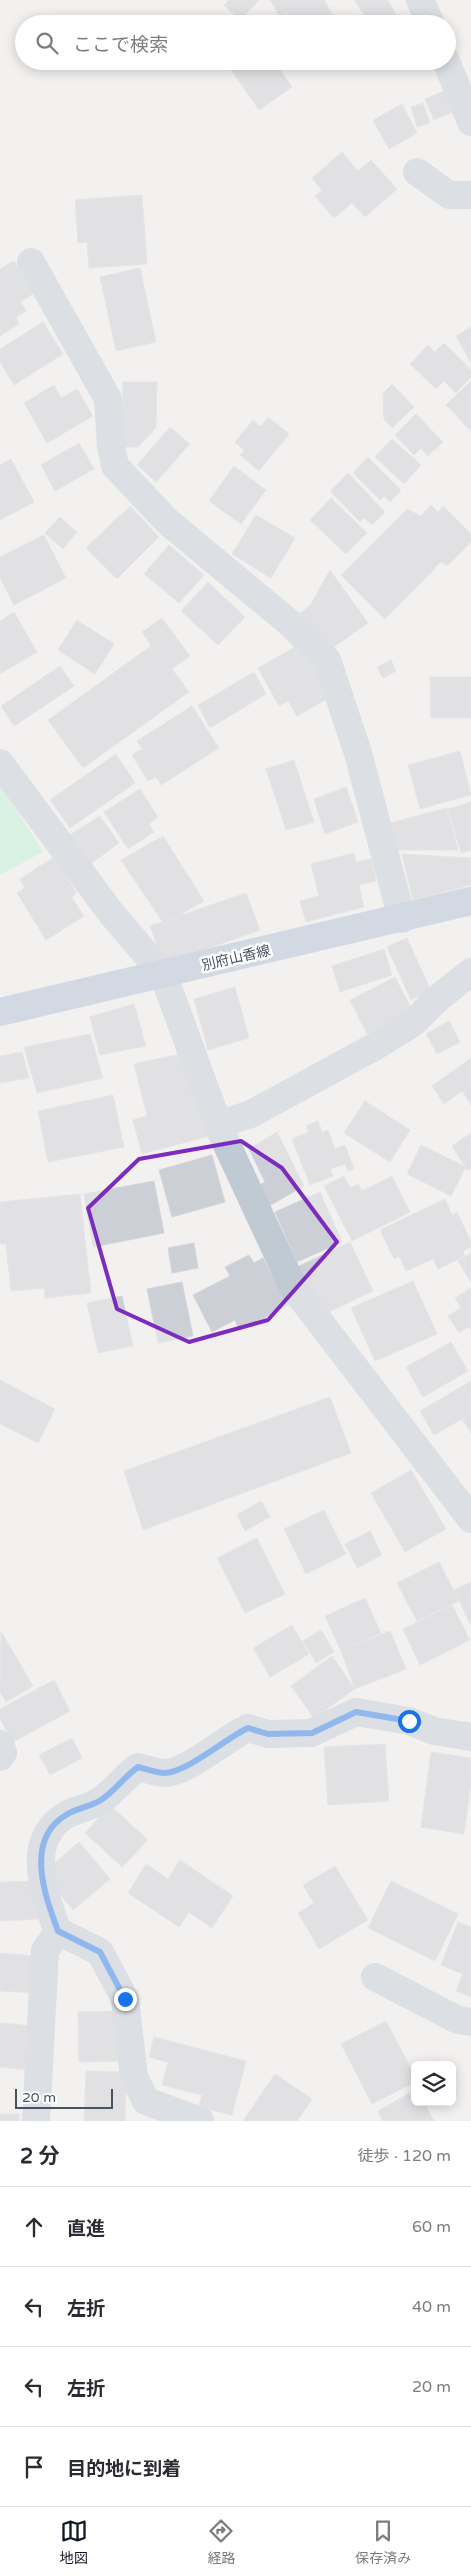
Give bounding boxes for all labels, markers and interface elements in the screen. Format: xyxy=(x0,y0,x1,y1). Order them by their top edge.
search box xyxy=(15,15,456,70)
icon: search xyxy=(33,29,61,57)
text: ここで検索 xyxy=(73,34,168,56)
street label: 別府山香線 xyxy=(200,942,272,974)
route start xyxy=(398,1710,421,1733)
route end xyxy=(114,1988,137,2011)
map controls xyxy=(411,2061,456,2106)
button: layers xyxy=(411,2061,456,2106)
scale bar xyxy=(15,2086,112,2109)
text: 20 m xyxy=(22,2089,56,2106)
text: 2 分 xyxy=(20,2144,60,2169)
text: 徒歩 · 120 m xyxy=(358,2146,451,2166)
icon: ahead xyxy=(20,2213,48,2241)
text: 60 m xyxy=(412,2217,451,2237)
text: 直進 xyxy=(67,2218,105,2240)
icon: left xyxy=(20,2293,48,2321)
text: 40 m xyxy=(412,2297,451,2317)
text: 左折 xyxy=(67,2298,105,2320)
icon: left xyxy=(20,2373,48,2401)
text: 20 m xyxy=(412,2377,451,2397)
text: 左折 xyxy=(67,2378,105,2400)
icon: arrive xyxy=(20,2453,48,2481)
text: 目的地に到着 xyxy=(67,2458,181,2480)
tab: 地図 xyxy=(60,2517,88,2567)
tab: 経路 xyxy=(207,2517,235,2567)
tab: 保存済み xyxy=(355,2517,411,2567)

